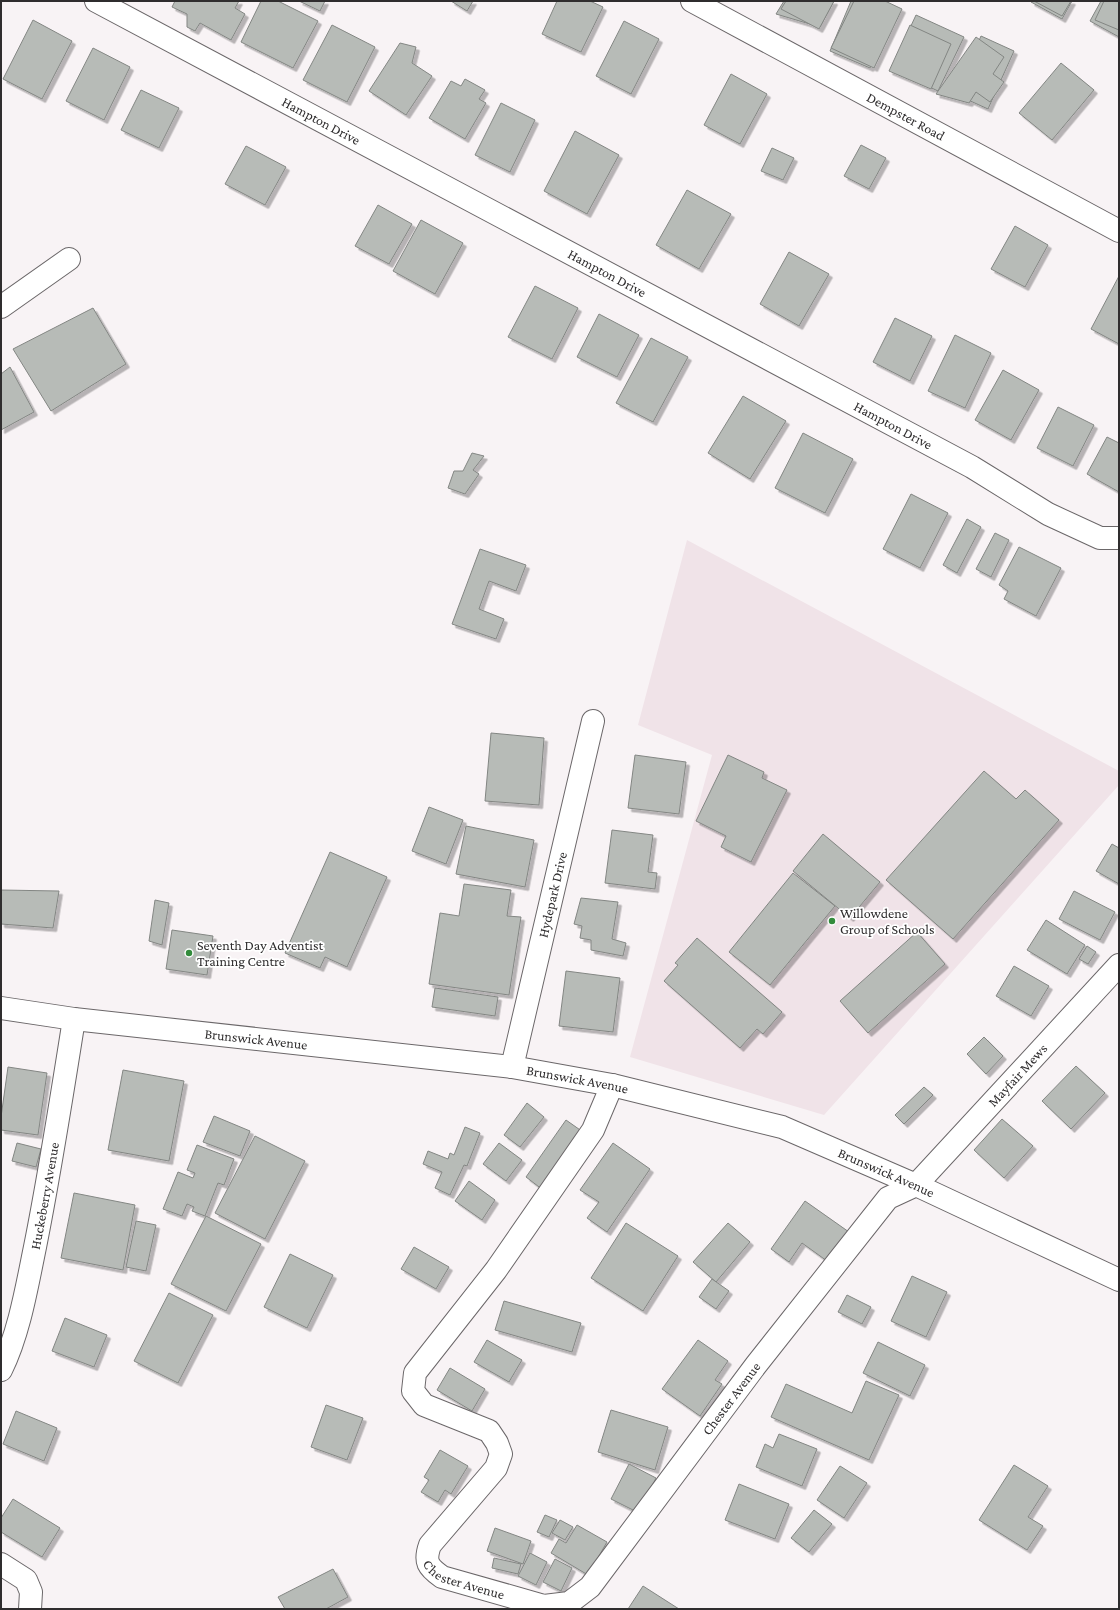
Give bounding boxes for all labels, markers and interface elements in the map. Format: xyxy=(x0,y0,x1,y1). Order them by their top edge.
street label: Dempster Road xyxy=(864,89,948,144)
street label: Hampton Drive xyxy=(279,93,363,148)
street label: Hampton Drive xyxy=(565,246,649,300)
street label: Hampton Drive xyxy=(851,398,935,452)
street label: Hydepark Drive xyxy=(535,850,570,939)
place label: Willowdene Group of Schools xyxy=(840,905,934,937)
marker: Willowdene Group of Schools xyxy=(827,916,837,926)
place label: Seventh Day Adventist Training Centre xyxy=(197,937,323,969)
marker: Seventh Day Adventist Training Centre xyxy=(184,948,194,958)
street label: Brunswick Avenue xyxy=(204,1025,308,1053)
street label: Mayfair Mews xyxy=(984,1040,1050,1110)
street label: Brunswick Avenue xyxy=(525,1062,630,1097)
street label: Huckeberry Avenue xyxy=(27,1141,62,1251)
street label: Brunswick Avenue xyxy=(836,1144,937,1201)
street label: Chester Avenue xyxy=(699,1359,764,1438)
street label: Chester Avenue xyxy=(420,1557,506,1602)

